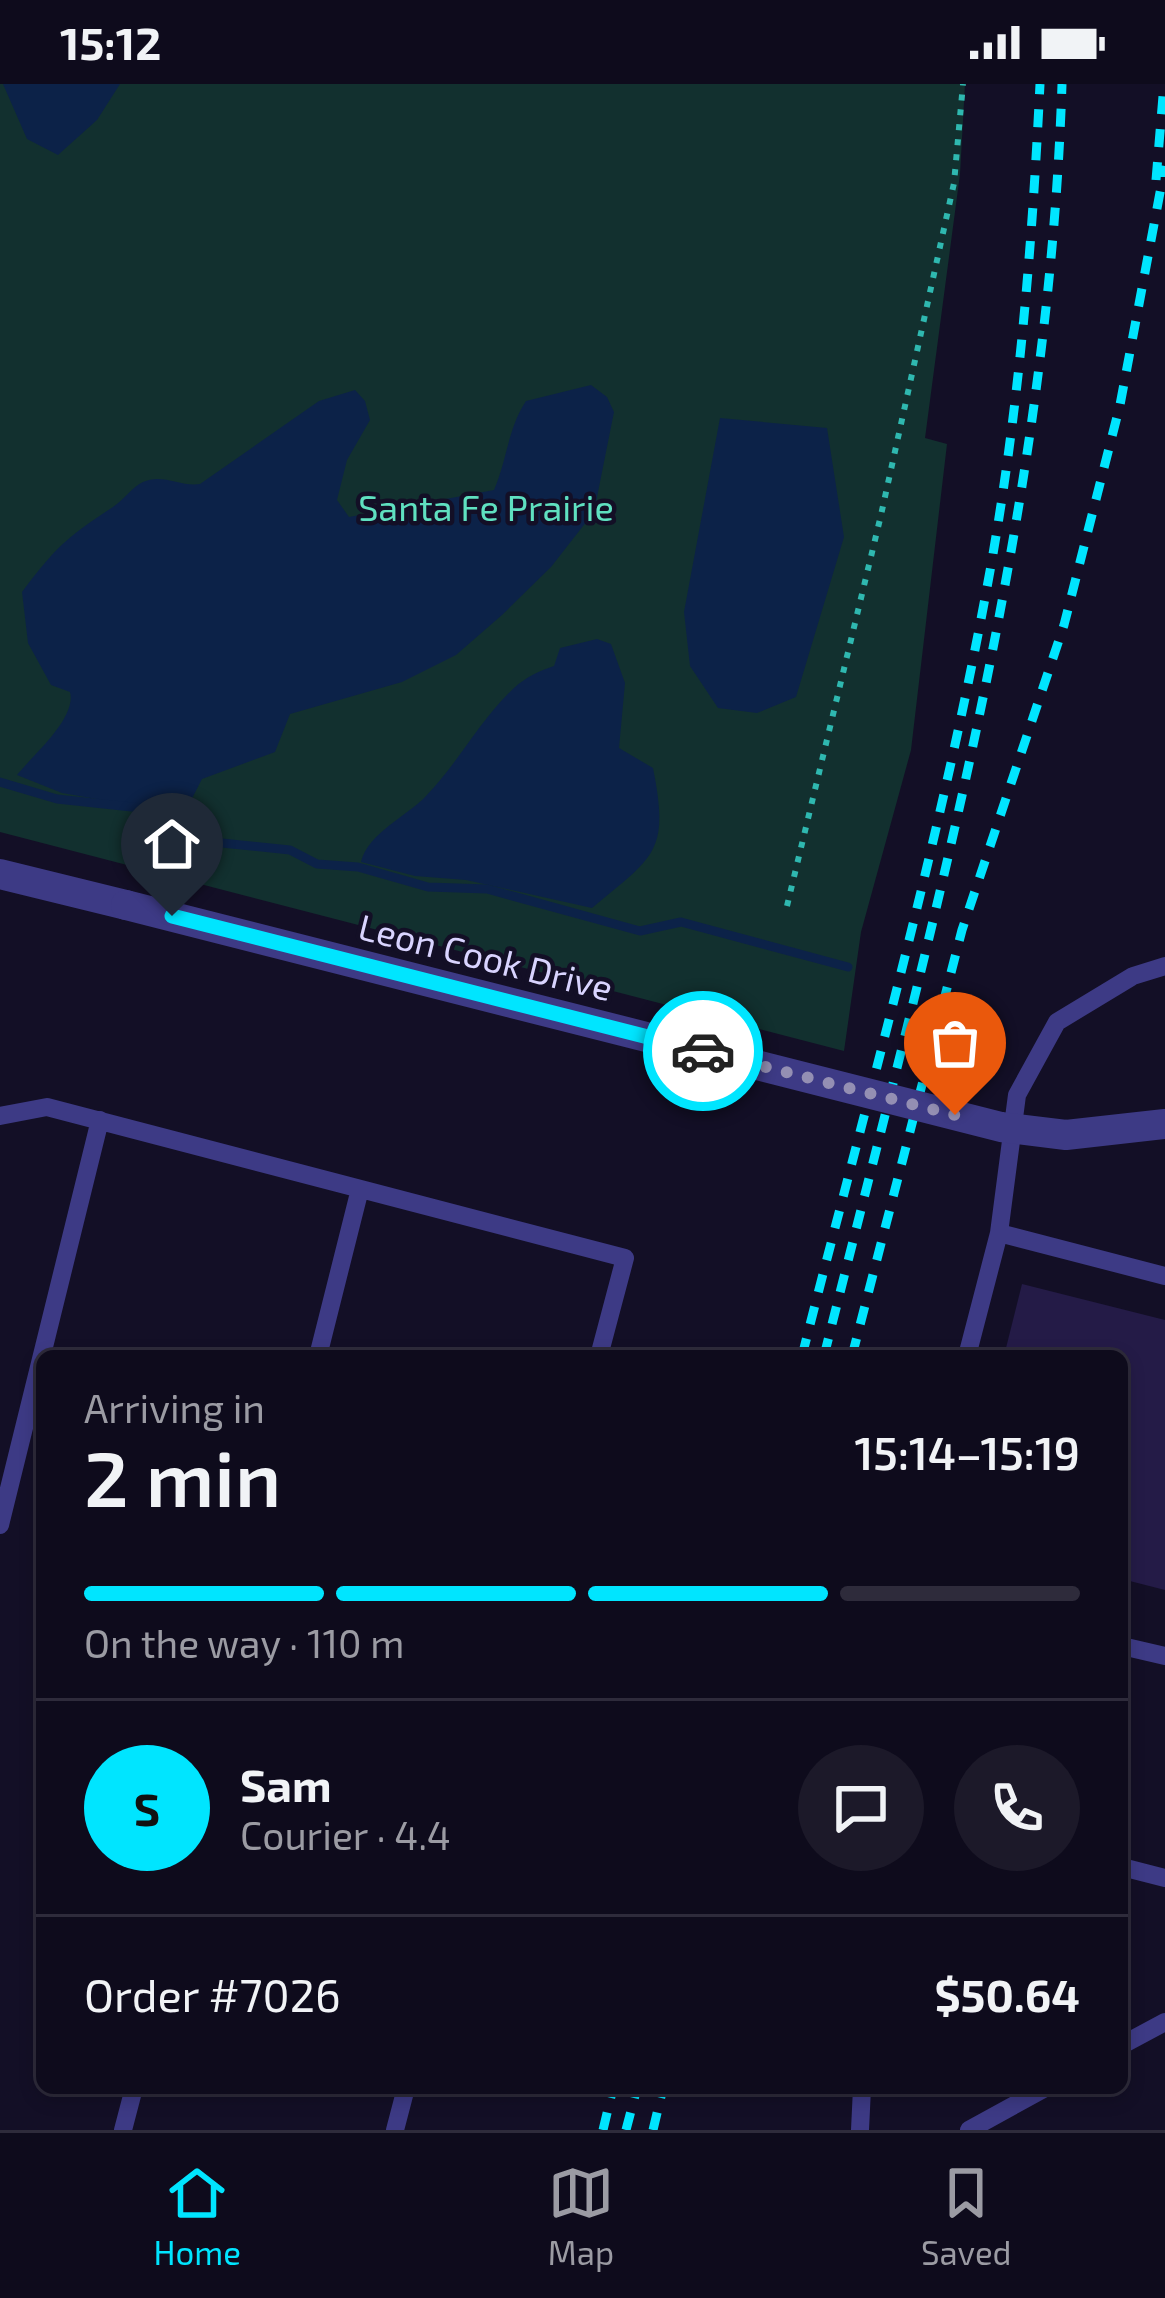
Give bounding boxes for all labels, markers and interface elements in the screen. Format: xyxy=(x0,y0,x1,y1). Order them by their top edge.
text: 15:12 xyxy=(60,15,161,69)
park label: Santa Fe Prairie xyxy=(358,485,614,528)
pin xyxy=(121,793,223,916)
icon: home xyxy=(139,811,205,877)
street label: Leon Cook Drive xyxy=(355,904,617,1008)
courier xyxy=(643,991,763,1111)
pin xyxy=(904,992,1006,1115)
icon: bag xyxy=(922,1010,988,1076)
icon: car xyxy=(670,1018,736,1084)
text: Arriving in xyxy=(84,1384,265,1431)
text: 15:14–15:19 xyxy=(855,1425,1080,1479)
text: 2 min xyxy=(84,1429,281,1523)
text: On the way · 110 m xyxy=(84,1619,404,1666)
button: chat xyxy=(798,1745,924,1871)
button: phone xyxy=(954,1745,1080,1871)
text: Sam xyxy=(240,1757,332,1811)
text: S xyxy=(134,1781,160,1835)
text: Courier · 4.4 xyxy=(240,1811,451,1858)
text: Order #7026 xyxy=(84,1967,341,2021)
text: $50.64 xyxy=(934,1967,1080,2021)
tab: Home xyxy=(153,2160,241,2272)
tab: Map xyxy=(548,2160,614,2272)
tab: Saved xyxy=(921,2160,1012,2272)

